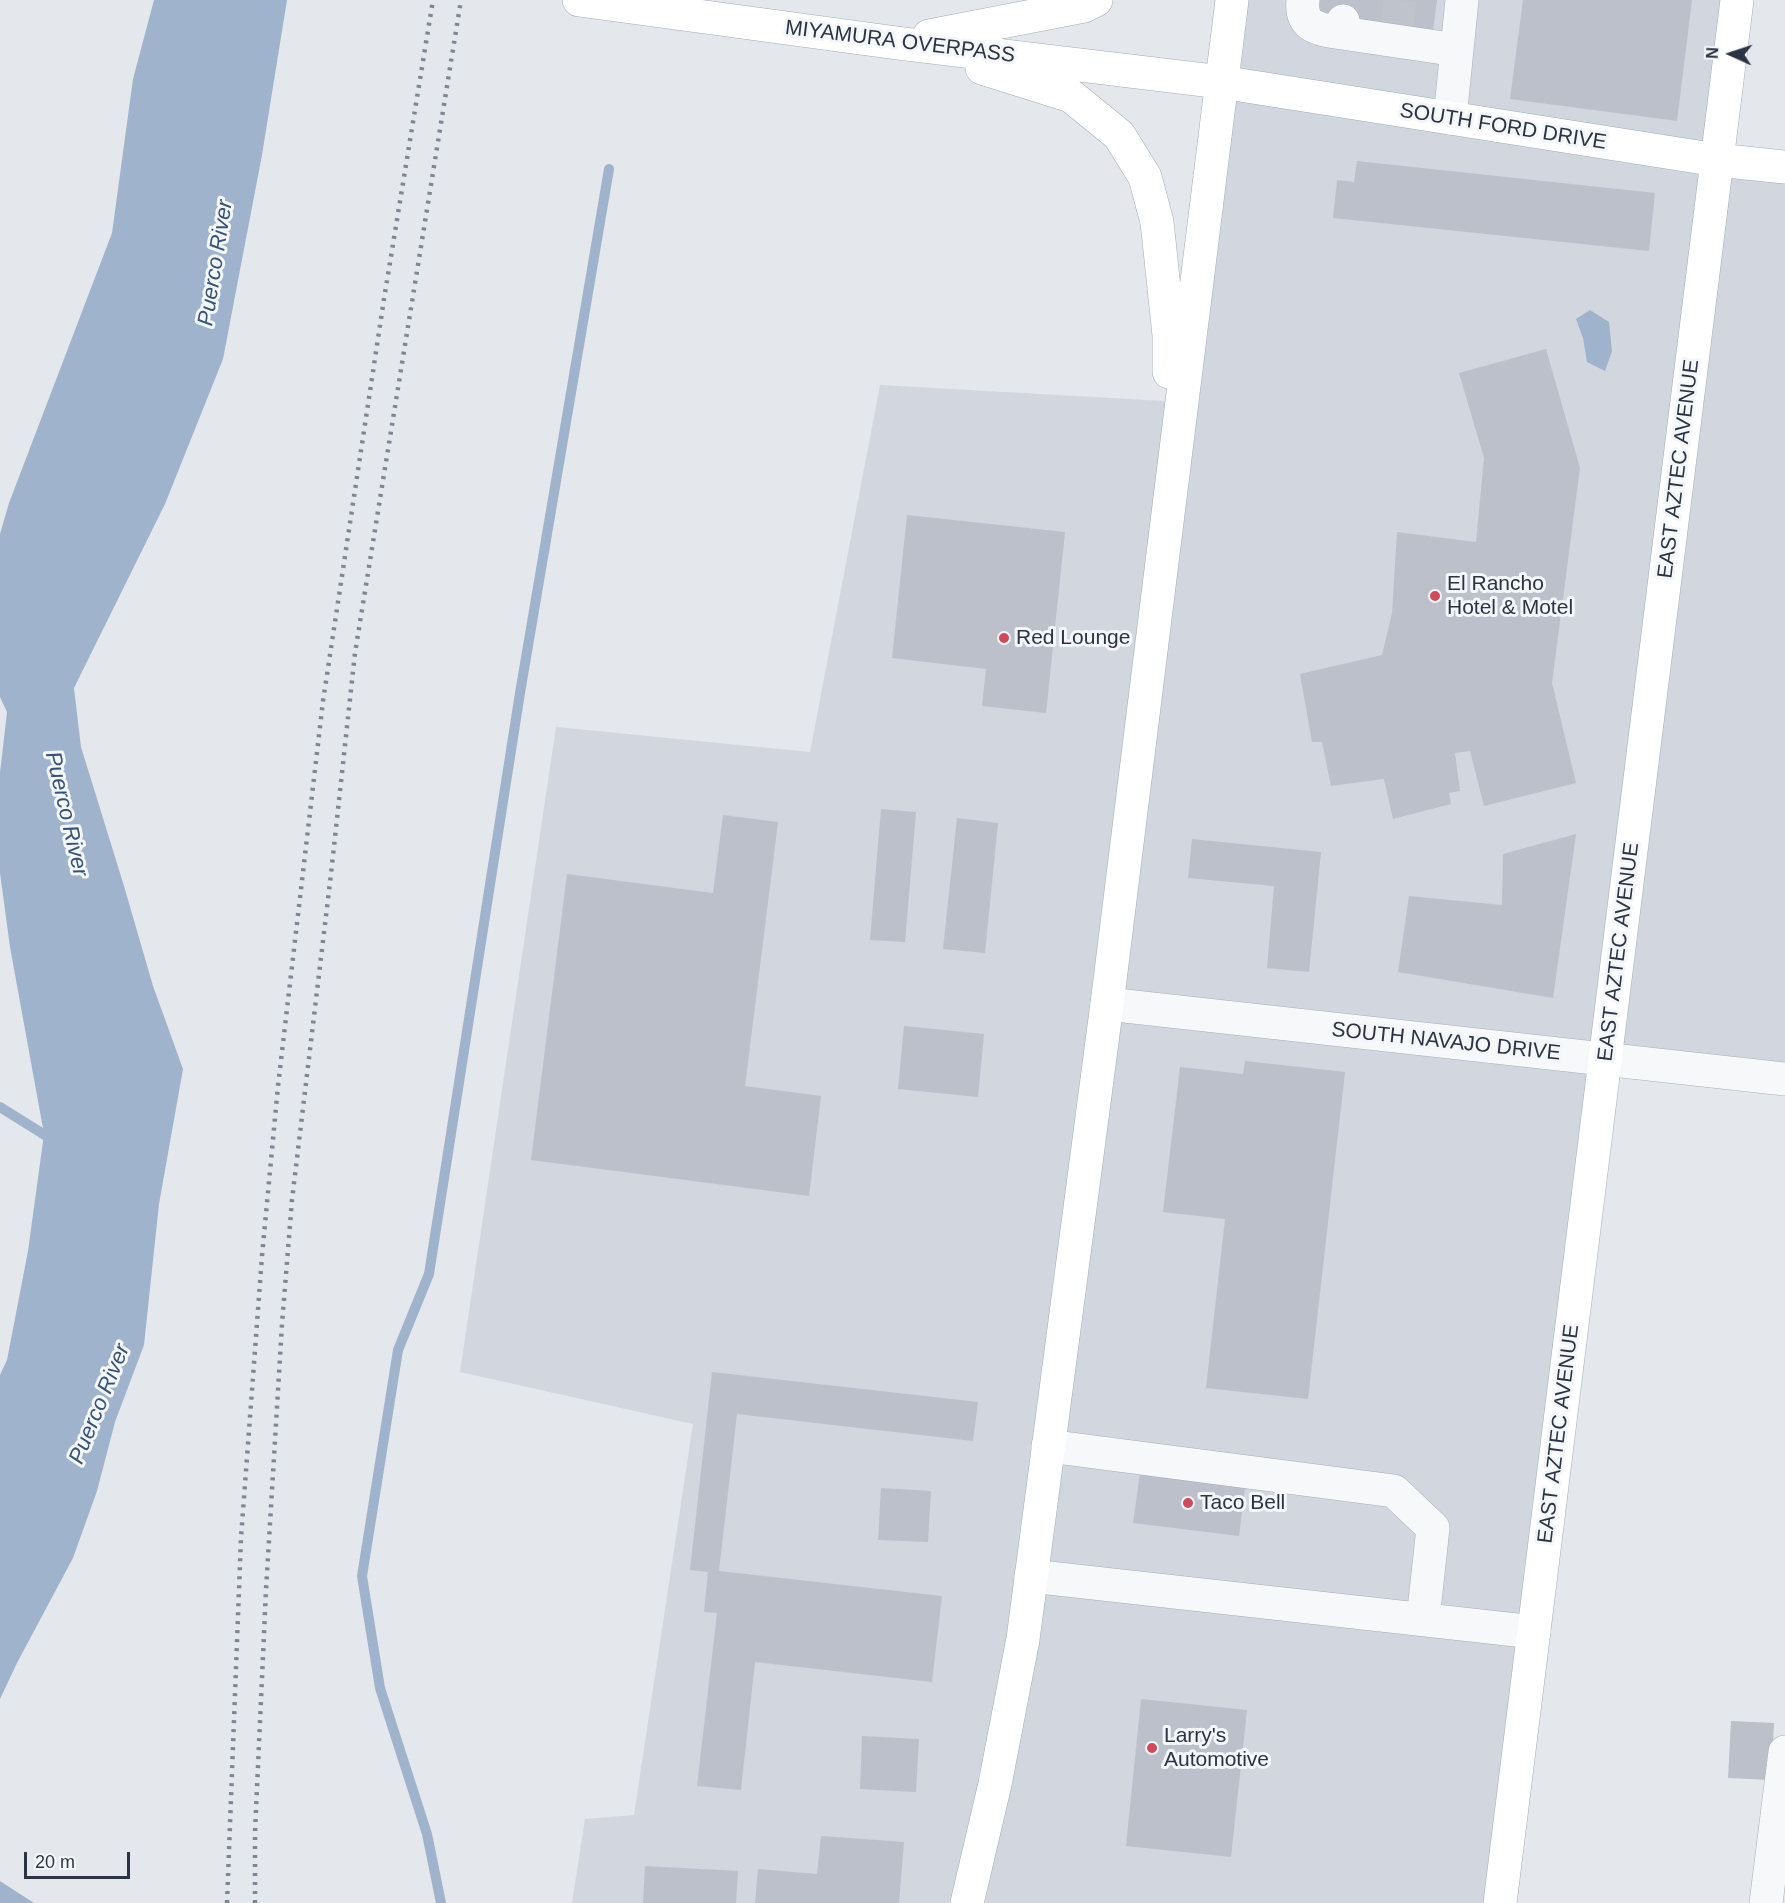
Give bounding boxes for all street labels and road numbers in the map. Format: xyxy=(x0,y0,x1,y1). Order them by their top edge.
street label: MIYAMURA OVERPASS xyxy=(784,15,1016,69)
street label: SOUTH FORD DRIVE xyxy=(1398,98,1608,156)
street label: EAST AZTEC AVENUE xyxy=(1653,358,1705,580)
street label: EAST AZTEC AVENUE xyxy=(1593,841,1645,1063)
street label: SOUTH NAVAJO DRIVE xyxy=(1330,1017,1562,1067)
street label: EAST AZTEC AVENUE xyxy=(1533,1323,1585,1545)

